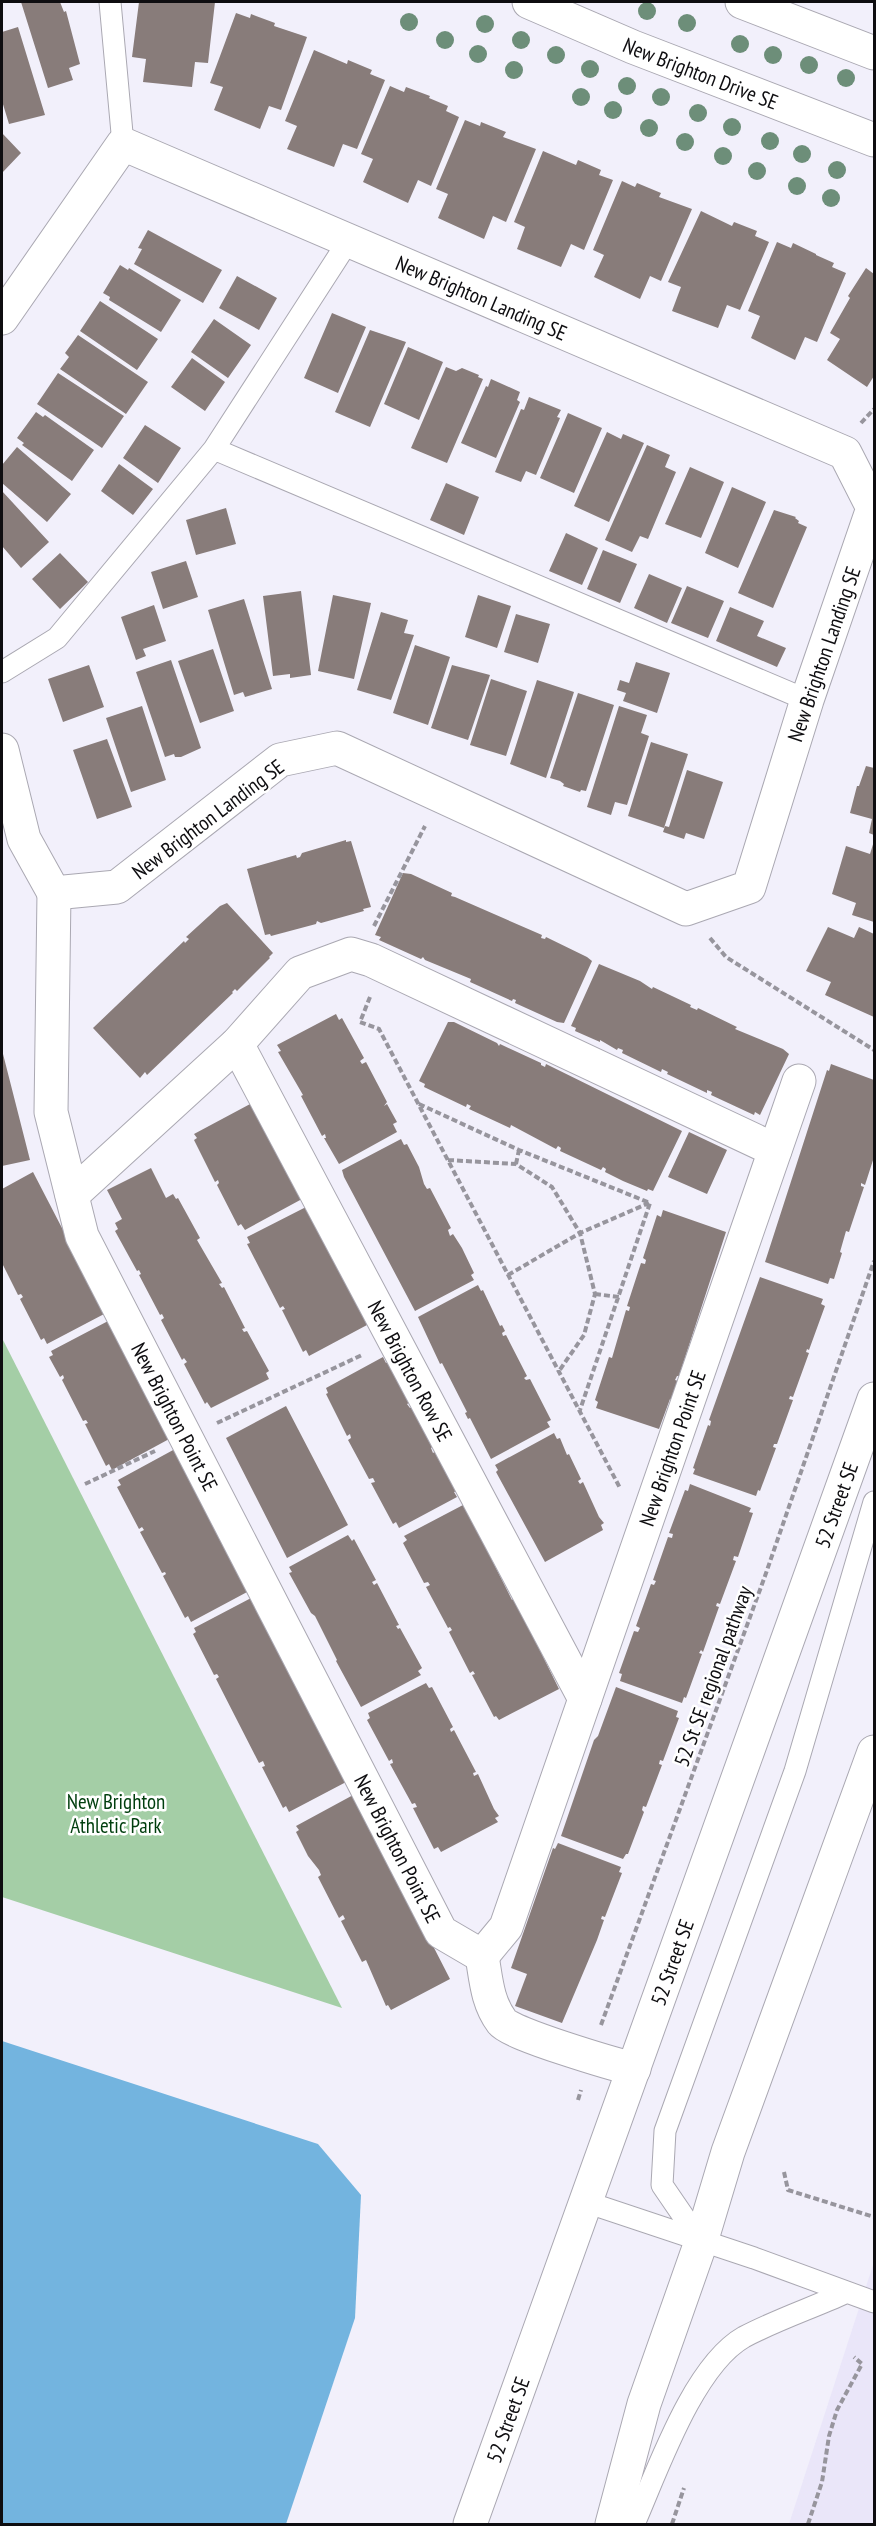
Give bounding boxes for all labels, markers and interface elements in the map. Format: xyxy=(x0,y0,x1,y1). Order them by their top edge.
street label: New Brighton Drive SE xyxy=(619,31,782,115)
street label: New Brighton Landing SE xyxy=(392,249,571,346)
street label: New Brighton Landing SE xyxy=(781,563,867,745)
street label: New Brighton Landing SE xyxy=(127,753,289,885)
street label: New Brighton Row SE xyxy=(362,1296,459,1446)
street label: New Brighton Point SE xyxy=(126,1338,225,1495)
street label: New Brighton Point SE xyxy=(632,1366,711,1530)
street label: 52 Street SE xyxy=(808,1458,864,1551)
street label: 52 St SE regional pathway xyxy=(668,1582,758,1770)
street label: New Brighton Point SE xyxy=(349,1770,447,1927)
park label: New Brighton Athletic Park xyxy=(67,1788,165,1839)
street label: 52 Street SE xyxy=(644,1916,700,2009)
street label: 52 Street SE xyxy=(480,2373,535,2466)

